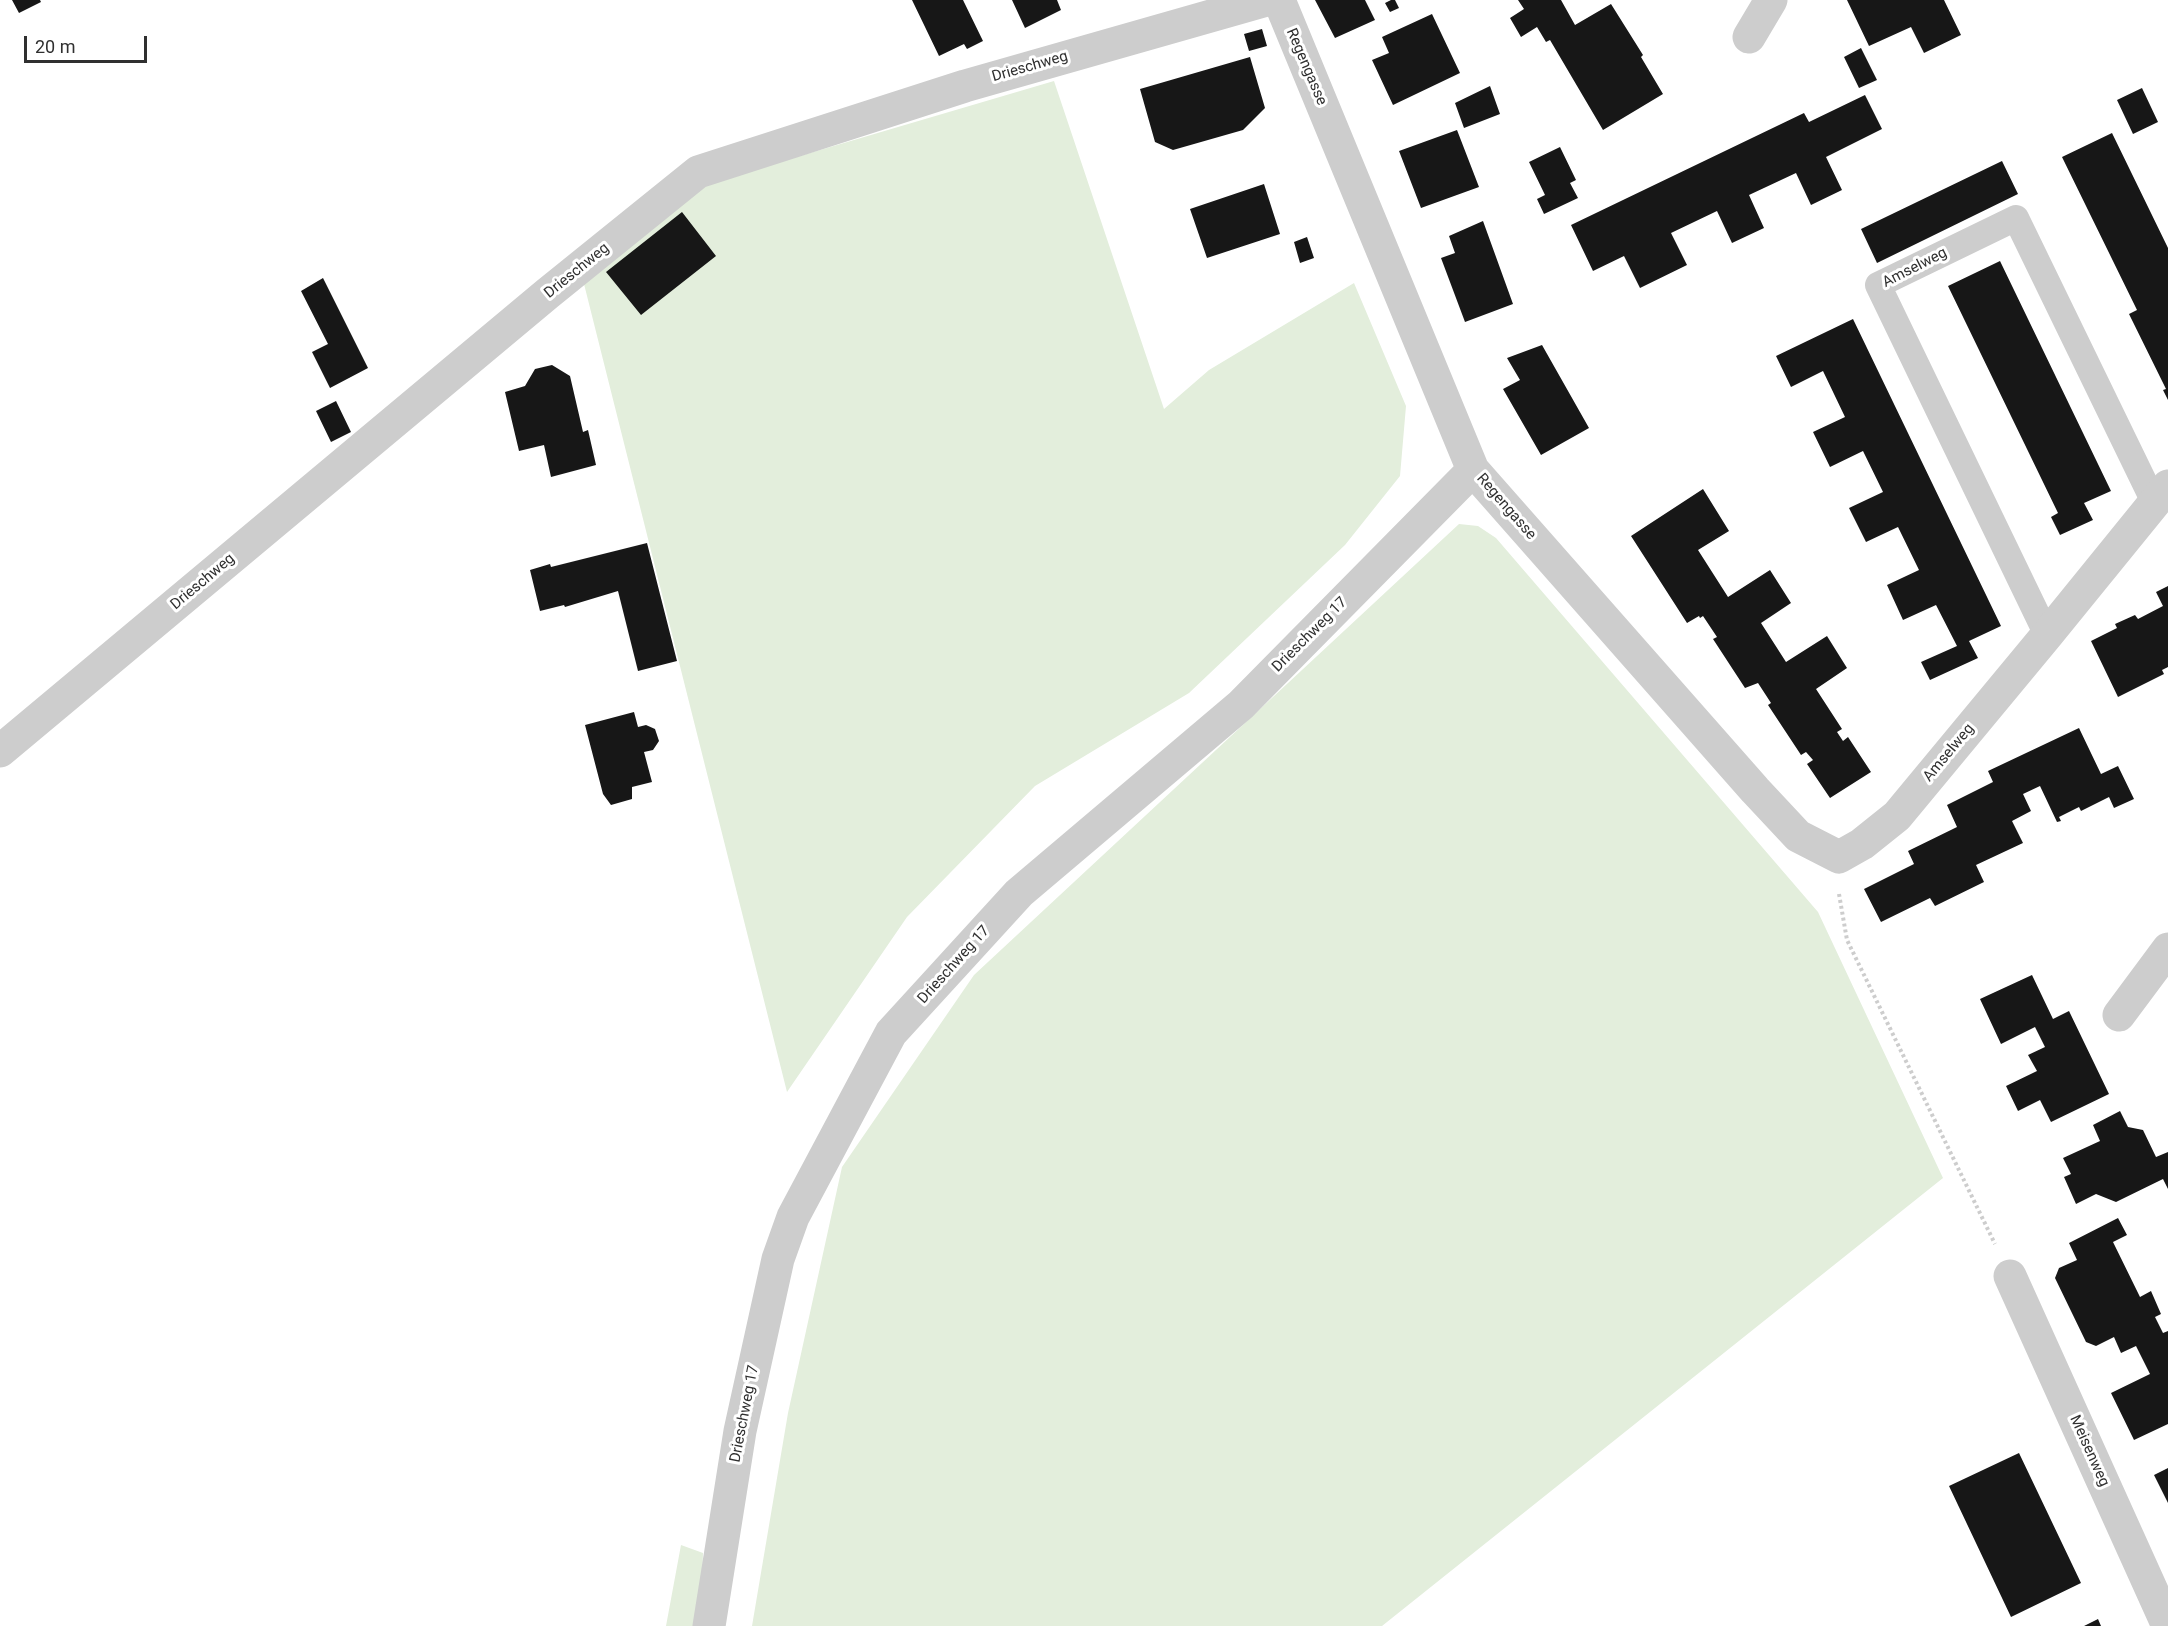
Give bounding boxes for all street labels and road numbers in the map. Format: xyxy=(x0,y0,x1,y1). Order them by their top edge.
street label: Regengasse xyxy=(1282,26,1330,108)
street label: Drieschweg xyxy=(990,48,1070,86)
street label: Drieschweg xyxy=(541,239,613,303)
street label: Amselweg xyxy=(1880,244,1950,292)
street label: Regengasse xyxy=(1472,470,1540,544)
street label: Drieschweg xyxy=(167,550,239,614)
street label: Drieschweg 17 xyxy=(1269,594,1351,676)
street label: Amselweg xyxy=(1920,720,1978,786)
street label: Drieschweg 17 xyxy=(914,922,994,1008)
street label: Drieschweg 17 xyxy=(727,1364,763,1464)
street label: Meisenweg xyxy=(2065,1412,2113,1490)

